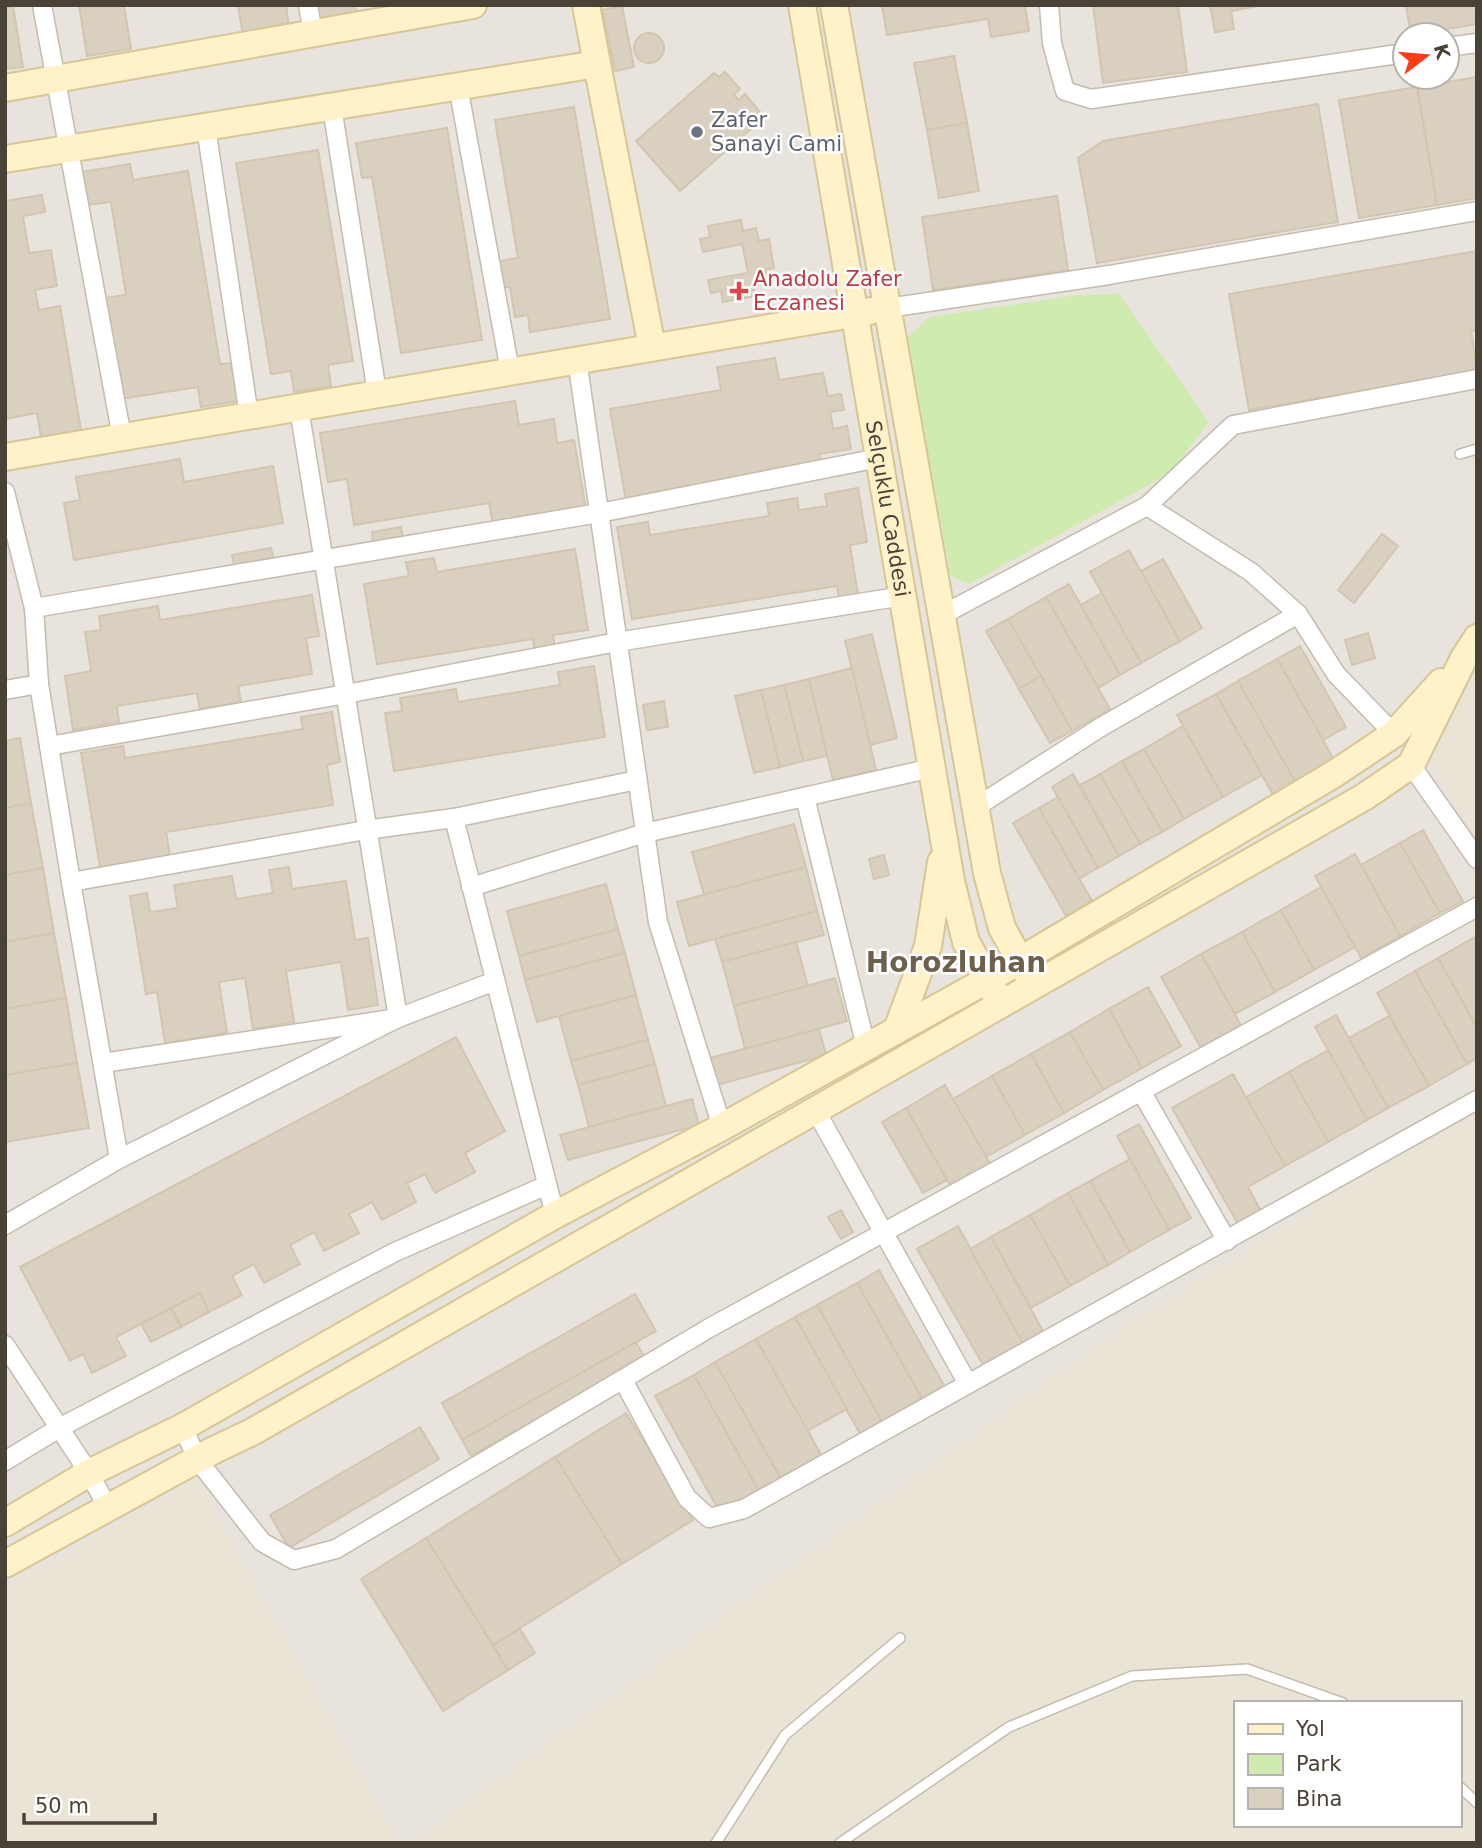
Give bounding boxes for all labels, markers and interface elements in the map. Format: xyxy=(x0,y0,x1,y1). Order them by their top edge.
north arrow xyxy=(1391,21,1461,91)
text: K xyxy=(1430,41,1455,63)
place label: Zafer Sanayi Cami xyxy=(711,108,842,156)
marker: Zafer Sanayi Cami xyxy=(689,124,705,140)
place label: Anadolu Zafer Eczanesi xyxy=(753,267,902,315)
marker: Anadolu Zafer Eczanesi xyxy=(731,283,747,299)
street label: Selçuklu Caddesi xyxy=(861,419,915,599)
district label: Horozluhan xyxy=(866,946,1046,979)
legend xyxy=(1234,1701,1461,1827)
text: Yol xyxy=(1295,1717,1325,1741)
text: Park xyxy=(1296,1752,1342,1776)
scale bar xyxy=(24,1782,156,1826)
text: Bina xyxy=(1296,1787,1342,1811)
text: 50 m xyxy=(35,1794,89,1818)

